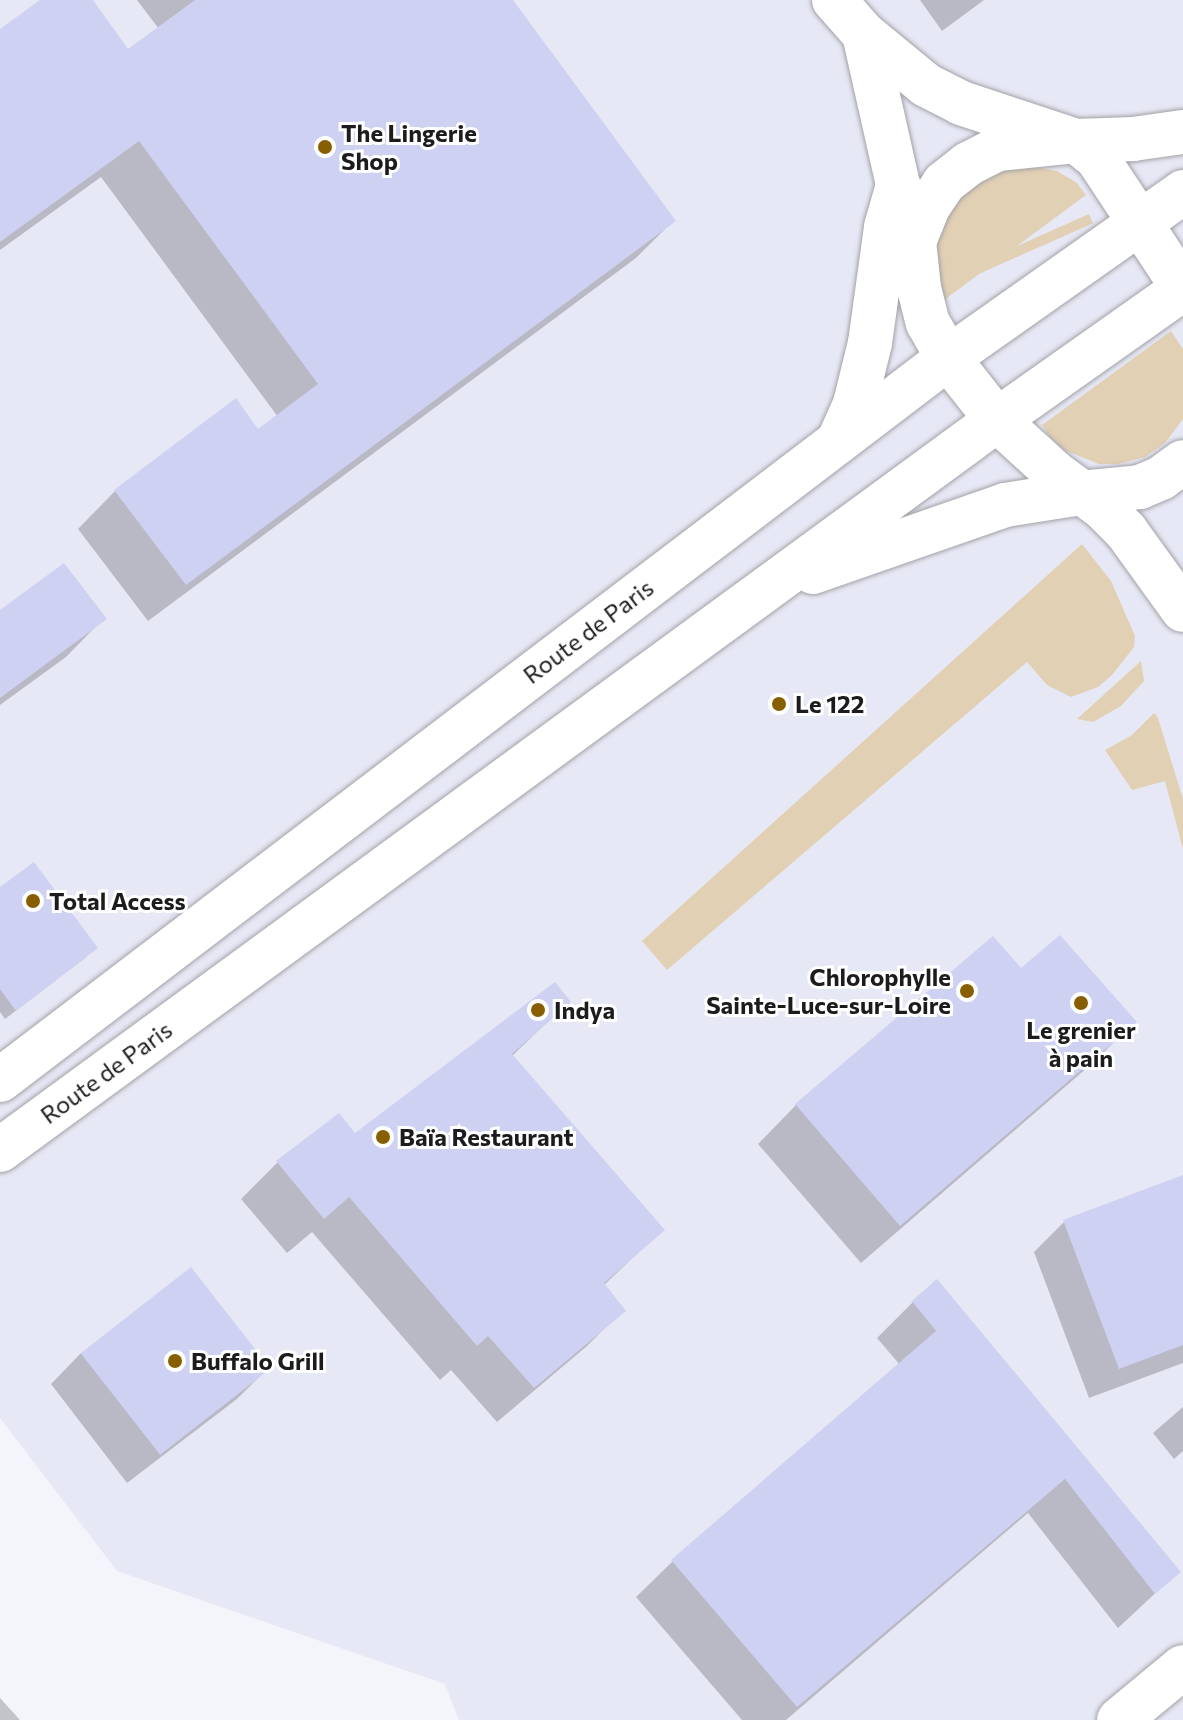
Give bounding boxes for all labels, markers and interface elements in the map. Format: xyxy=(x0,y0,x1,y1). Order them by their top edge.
place label: The Lingerie Shop xyxy=(341,119,477,175)
marker: The Lingerie Shop xyxy=(316,138,334,156)
street label: Route de Paris xyxy=(517,573,659,689)
place label: Le 122 xyxy=(795,690,864,718)
marker: Le 122 xyxy=(770,695,788,713)
place label: Total Access xyxy=(49,887,186,915)
marker: Total Access xyxy=(24,892,42,910)
place label: Chlorophylle Sainte-Luce-sur-Loire xyxy=(706,963,951,1019)
marker: Chlorophylle Sainte-Luce-sur-Loire xyxy=(958,982,976,1000)
marker: Le grenier à pain xyxy=(1072,994,1090,1012)
place label: Indya xyxy=(554,996,615,1024)
marker: Indya xyxy=(529,1001,547,1019)
street label: Route de Paris xyxy=(35,1015,177,1129)
place label: Le grenier à pain xyxy=(1026,1016,1136,1072)
place label: Baïa Restaurant xyxy=(399,1123,574,1151)
marker: Baïa Restaurant xyxy=(374,1128,392,1146)
place label: Buffalo Grill xyxy=(191,1347,325,1375)
marker: Buffalo Grill xyxy=(166,1352,184,1370)

